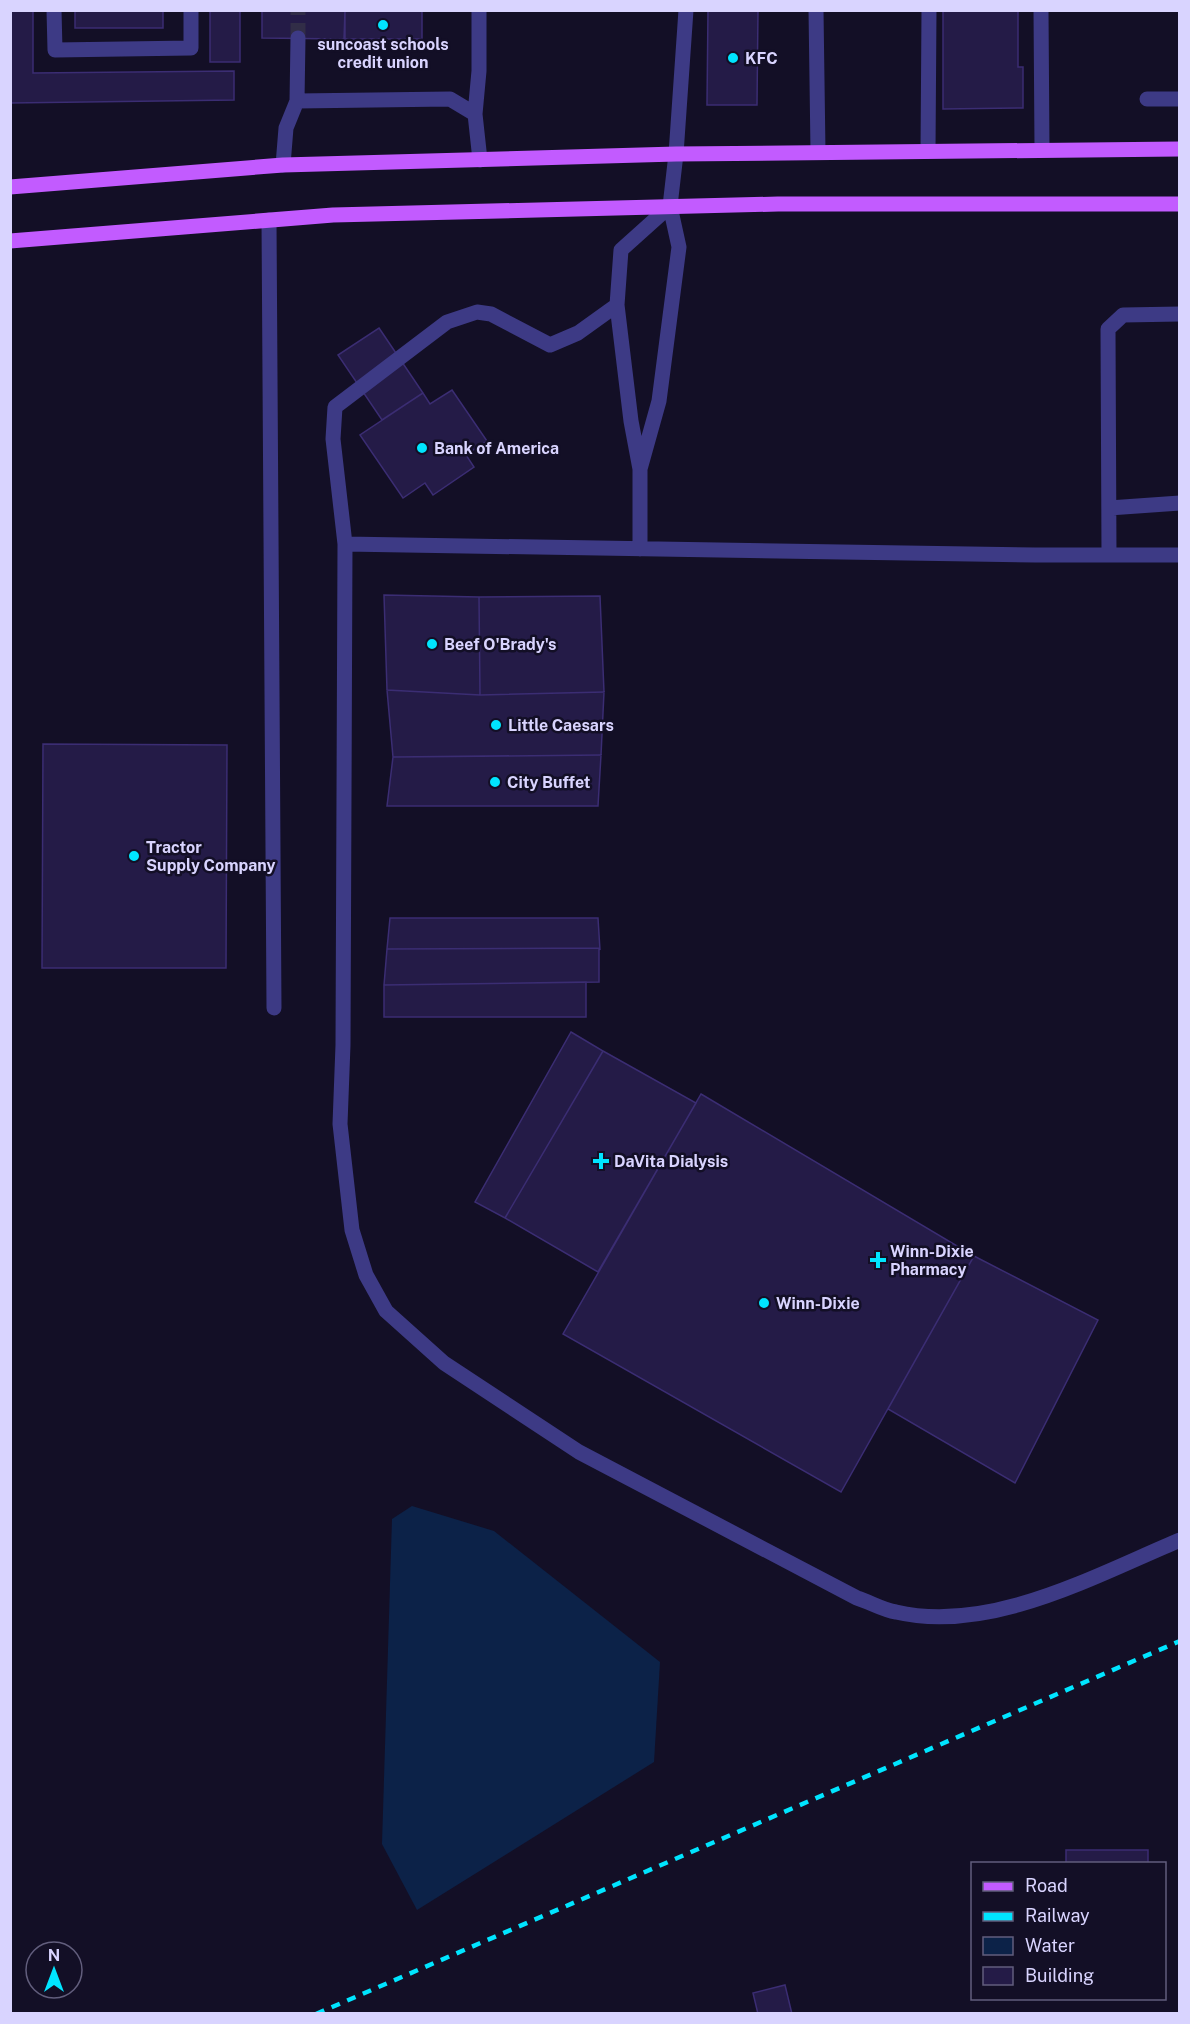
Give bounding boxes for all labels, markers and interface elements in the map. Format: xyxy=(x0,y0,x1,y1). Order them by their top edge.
marker: suncoast schools credit union xyxy=(376,18,390,32)
place label: suncoast schools credit union xyxy=(317,35,449,72)
place label: KFC xyxy=(745,49,778,68)
marker: KFC xyxy=(726,51,740,65)
place label: Bank of America xyxy=(434,439,559,458)
marker: Bank of America xyxy=(415,441,429,455)
place label: Beef O'Brady's xyxy=(444,635,556,654)
marker: Beef O'Brady's xyxy=(425,637,439,651)
place label: Little Caesars xyxy=(508,716,614,735)
marker: Little Caesars xyxy=(489,718,503,732)
place label: City Buffet xyxy=(507,773,591,792)
marker: City Buffet xyxy=(488,775,502,789)
place label: Tractor Supply Company xyxy=(146,838,275,875)
marker: Tractor Supply Company xyxy=(127,849,141,863)
marker: DaVita Dialysis xyxy=(592,1152,610,1170)
place label: DaVita Dialysis xyxy=(614,1152,728,1171)
place label: Winn-Dixie Pharmacy xyxy=(890,1242,974,1279)
marker: Winn-Dixie Pharmacy xyxy=(871,1253,885,1267)
place label: Winn-Dixie xyxy=(776,1294,860,1313)
marker: Winn-Dixie xyxy=(757,1296,771,1310)
legend xyxy=(971,1862,1166,2000)
text: Road xyxy=(1025,1875,1068,1896)
text: Railway xyxy=(1025,1905,1090,1926)
text: Water xyxy=(1025,1935,1075,1956)
north arrow xyxy=(24,1940,84,2000)
text: N xyxy=(48,1946,60,1965)
text: Building xyxy=(1025,1965,1094,1986)

